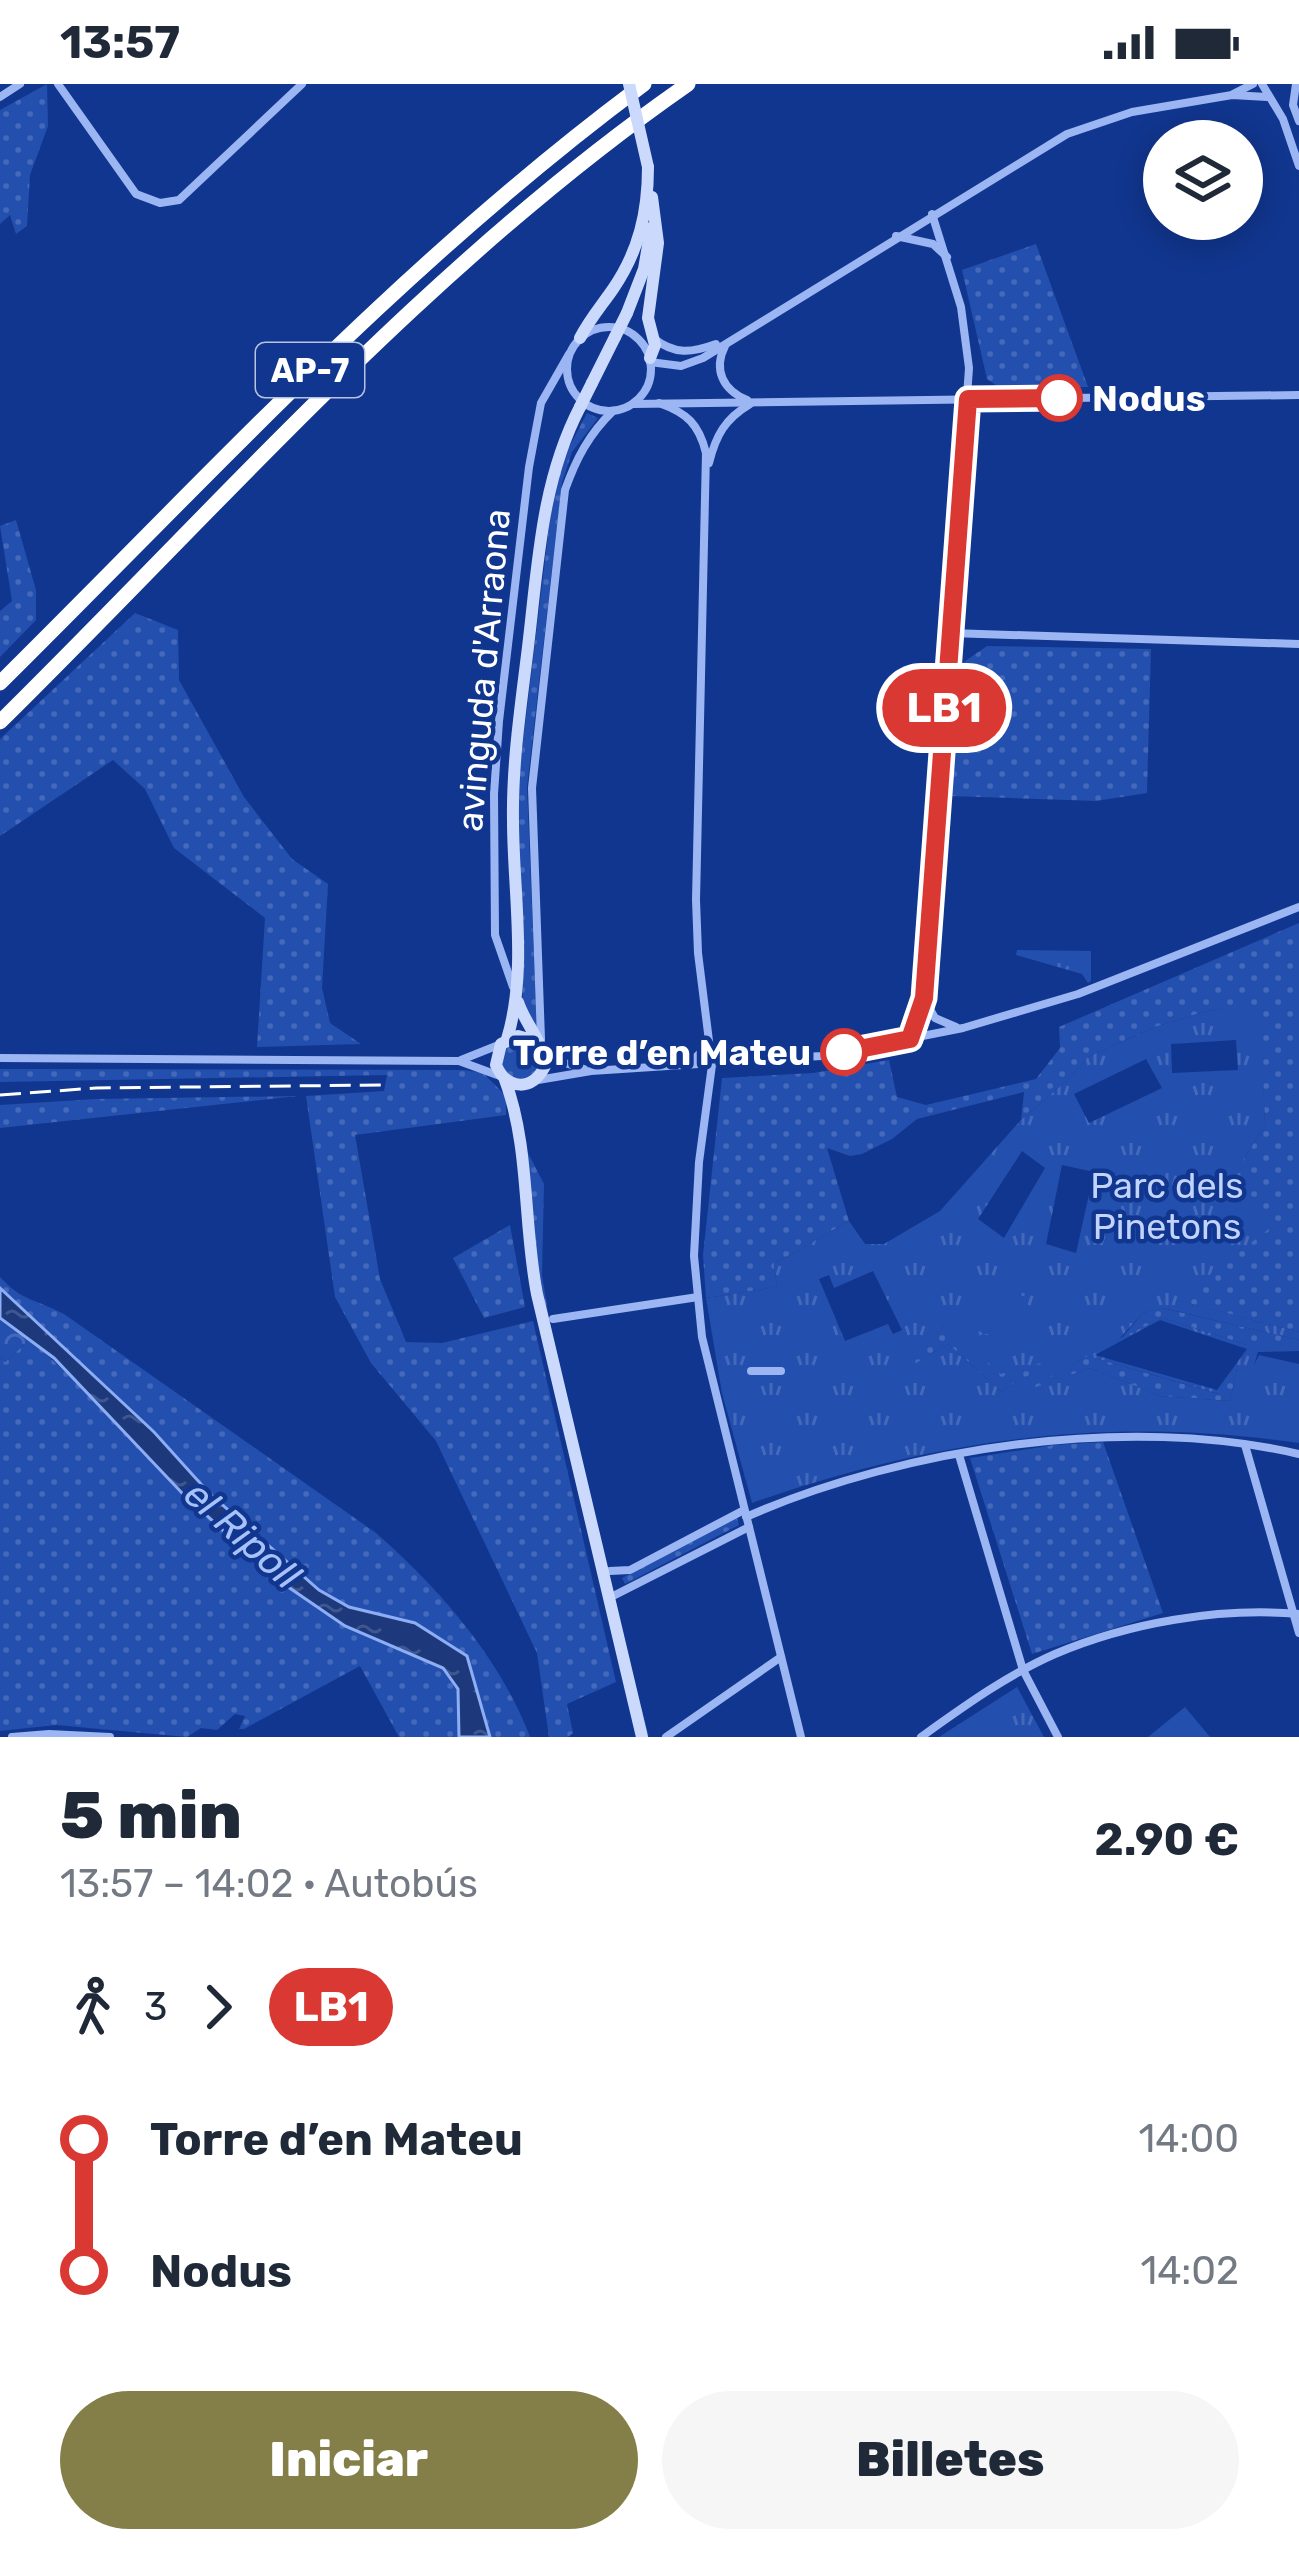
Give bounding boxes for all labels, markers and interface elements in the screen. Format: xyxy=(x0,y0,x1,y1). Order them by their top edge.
text: 13:57 xyxy=(60,16,180,69)
map controls xyxy=(1143,120,1263,240)
button: layers xyxy=(1143,120,1263,240)
road number: AP-7 xyxy=(256,343,364,397)
marker: Nodus xyxy=(1037,376,1081,420)
place label: Nodus xyxy=(1092,377,1206,420)
street label: avinguda d'Arraona xyxy=(448,507,519,833)
line badge: LB1 xyxy=(875,669,1013,747)
text: LB1 xyxy=(906,683,982,733)
marker: Torre d’en Mateu xyxy=(822,1030,866,1074)
place label: Torre d’en Mateu xyxy=(513,1031,811,1074)
park label: Parc dels Pinetons xyxy=(1090,1164,1244,1248)
water label: el Ripoll xyxy=(175,1471,310,1599)
text: 5 min xyxy=(60,1776,242,1855)
text: 2.90 € xyxy=(1094,1813,1239,1866)
text: 13:57 – 14:02 · Autobús xyxy=(60,1861,478,1907)
icon: walk xyxy=(60,1974,126,2040)
icon: forward xyxy=(185,1974,251,2040)
text: LB1 xyxy=(293,1982,369,2032)
text: 3 xyxy=(144,1984,167,2030)
text: Torre d’en Mateu xyxy=(150,2113,523,2166)
text: 14:00 xyxy=(1139,2116,1239,2162)
text: Nodus xyxy=(150,2245,292,2298)
text: 14:02 xyxy=(1140,2248,1239,2294)
button: Iniciar xyxy=(60,2391,638,2529)
button: Billetes xyxy=(662,2391,1239,2529)

